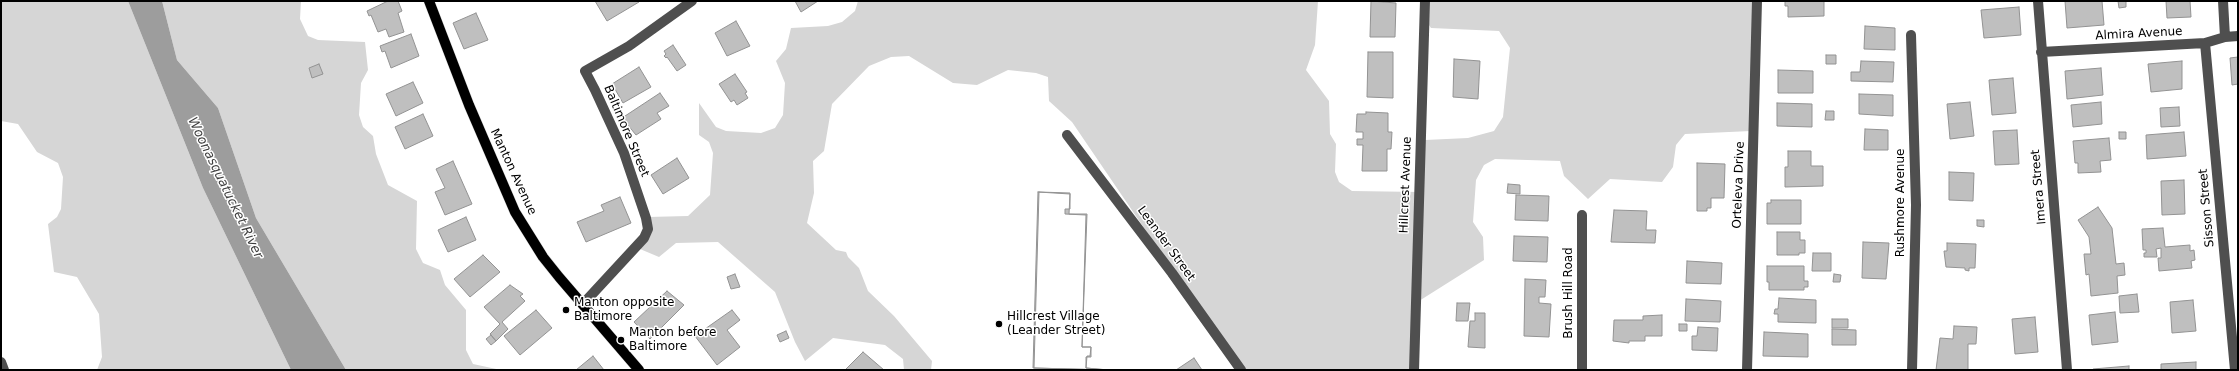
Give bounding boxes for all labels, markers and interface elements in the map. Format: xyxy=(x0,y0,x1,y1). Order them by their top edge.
street label: Almira Avenue xyxy=(2095,25,2183,43)
street label: Baltimore Street xyxy=(600,83,652,179)
water label: Woonasquatucket River xyxy=(184,115,266,261)
street label: Manton Avenue xyxy=(487,127,539,217)
street label: Hillcrest Avenue xyxy=(1397,136,1415,234)
street label: Orteleva Drive xyxy=(1730,141,1748,229)
street label: Rushmore Avenue xyxy=(1894,149,1908,257)
street label: Imera Street xyxy=(2029,149,2049,225)
street label: Sisson Street xyxy=(2196,168,2218,248)
street label: Leander Street xyxy=(1134,204,1198,284)
street label: Brush Hill Road xyxy=(1562,247,1576,339)
place label: Manton opposite Baltimore xyxy=(574,296,674,324)
marker: Manton opposite Baltimore xyxy=(561,305,571,315)
place label: Hillcrest Village (Leander Street) xyxy=(1007,310,1105,338)
marker: Hillcrest Village (Leander Street) xyxy=(994,319,1004,329)
place label: Manton before Baltimore xyxy=(629,326,716,354)
marker: Manton before Baltimore xyxy=(616,335,626,345)

